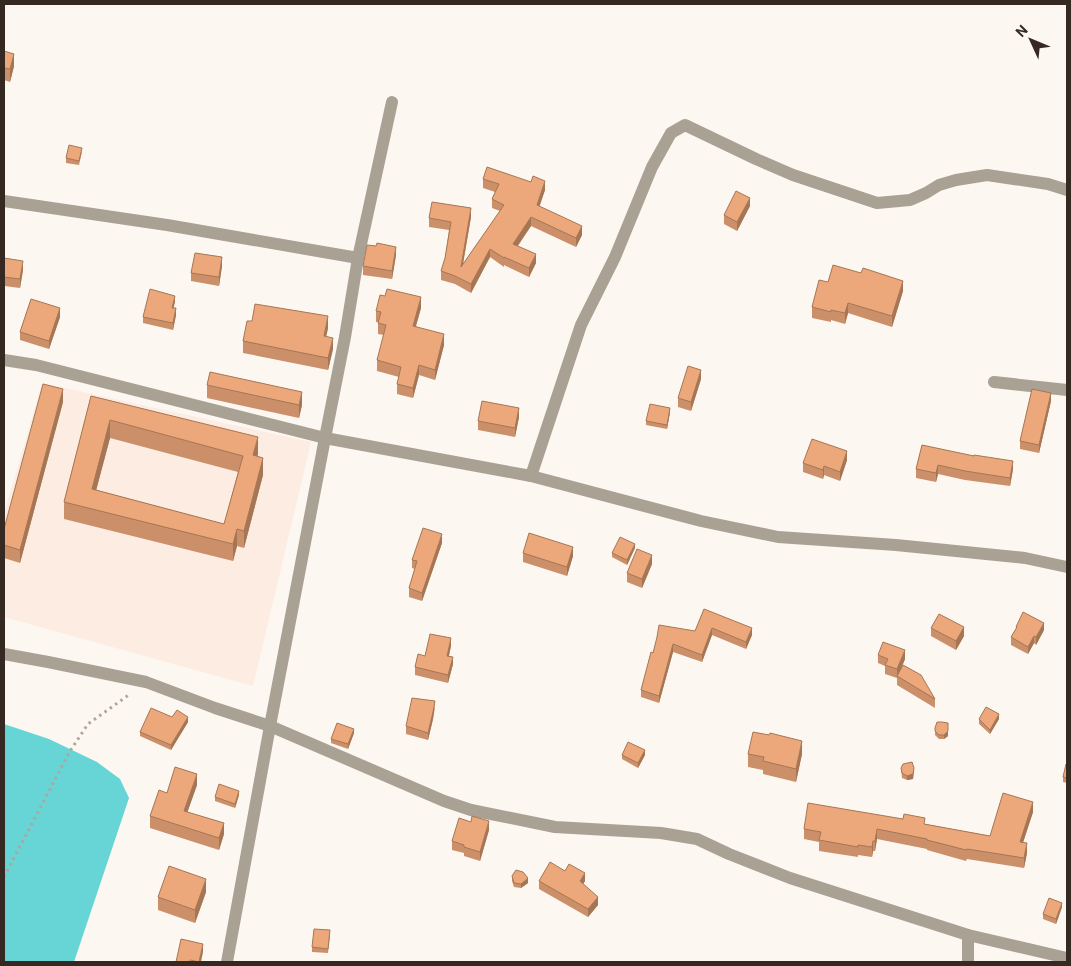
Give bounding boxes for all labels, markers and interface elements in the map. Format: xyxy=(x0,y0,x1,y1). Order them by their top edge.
north arrow xyxy=(1006,15,1056,65)
text: N xyxy=(1012,22,1031,40)

